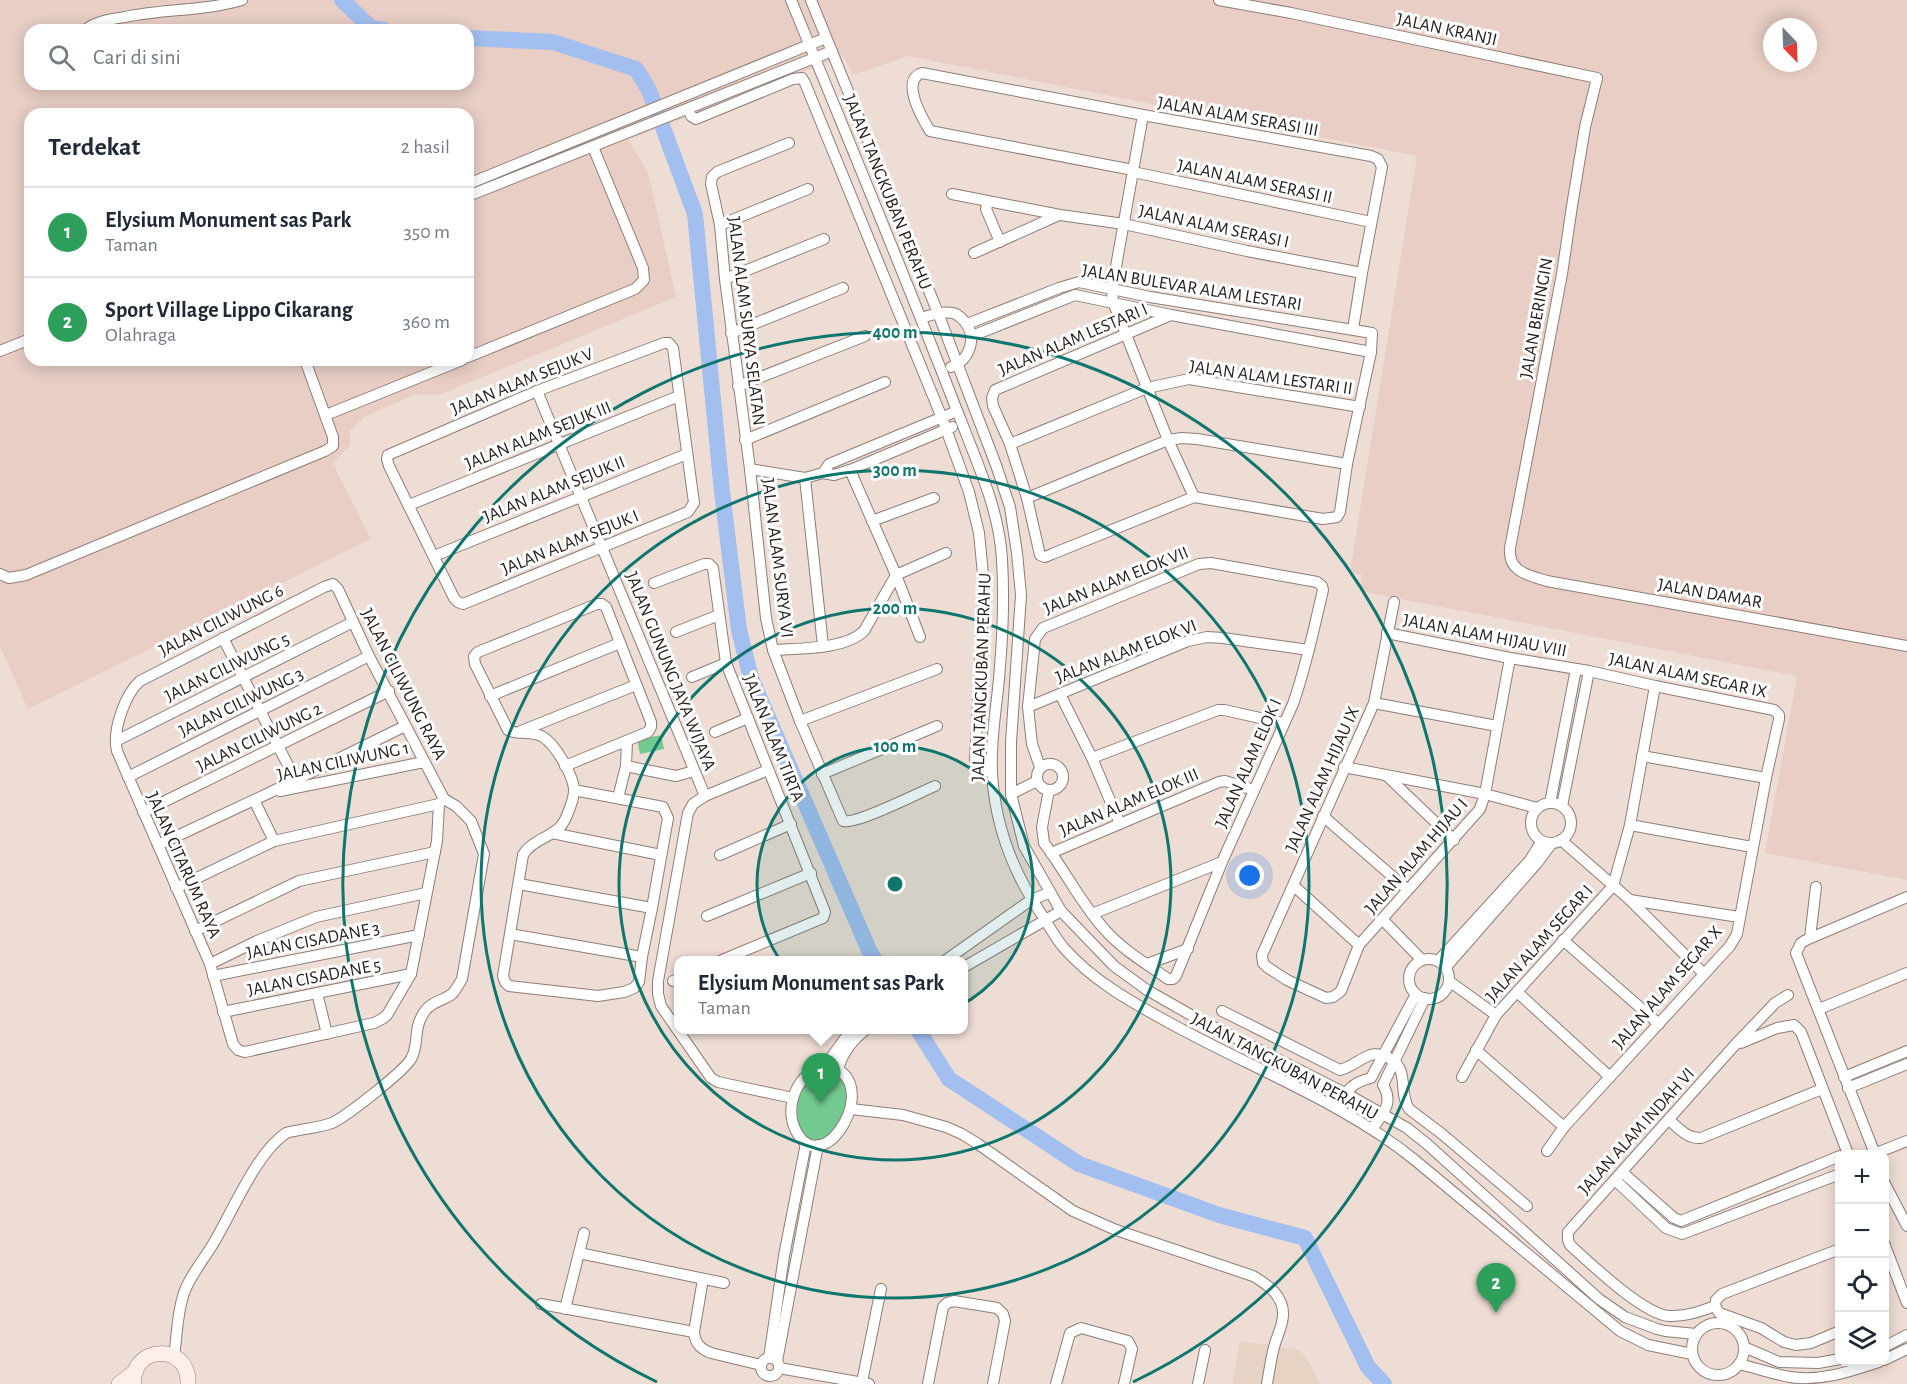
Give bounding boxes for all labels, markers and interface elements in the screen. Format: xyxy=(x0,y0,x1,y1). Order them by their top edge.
street label: JALAN KRANJI xyxy=(1395,11,1499,49)
north arrow xyxy=(1763,18,1817,72)
search box xyxy=(24,24,474,90)
icon: search xyxy=(45,41,78,74)
text: Cari di sini xyxy=(93,46,181,68)
street label: JALAN TANGKUBAN PERAHU xyxy=(840,92,934,292)
street label: JALAN ALAM SERASI III xyxy=(1156,94,1320,140)
text: Terdekat xyxy=(48,134,140,160)
text: 2 hasil xyxy=(401,137,450,157)
street label: JALAN ALAM SERASI II xyxy=(1176,157,1334,207)
street label: JALAN ALAM SERASI I xyxy=(1137,202,1291,252)
text: Elysium Monument sas Park xyxy=(105,209,351,231)
street label: JALAN ALAM SURYA SELATAN xyxy=(724,216,768,427)
text: 1 xyxy=(64,222,71,242)
text: 350 m xyxy=(404,222,450,242)
text: Taman xyxy=(105,235,158,255)
street label: JALAN BERINGIN xyxy=(1518,256,1556,380)
street label: JALAN BULEVAR ALAM LESTARI xyxy=(1081,262,1303,314)
text: Sport Village Lippo Cikarang xyxy=(105,299,353,321)
street label: JALAN ALAM LESTARI I xyxy=(996,300,1150,379)
text: 2 xyxy=(63,312,72,332)
text: 360 m xyxy=(403,312,450,332)
text: 400 m xyxy=(872,324,918,342)
text: Olahraga xyxy=(105,325,176,345)
street label: JALAN ALAM SEJUK V xyxy=(449,345,597,419)
street label: JALAN ALAM LESTARI II xyxy=(1188,358,1354,398)
street label: JALAN ALAM SEJUK III xyxy=(463,398,614,473)
street label: JALAN ALAM SEJUK II xyxy=(481,453,628,527)
text: 300 m xyxy=(873,462,917,480)
street label: JALAN ALAM SURYA VI xyxy=(758,477,796,639)
street label: JALAN ALAM SEJUK I xyxy=(499,507,642,579)
street label: JALAN ALAM ELOK VII xyxy=(1042,544,1191,618)
street label: JALAN GUNUNG JAYA WIJAYA xyxy=(622,569,718,774)
street label: JALAN TANGKUBAN PERAHU xyxy=(969,572,995,782)
street label: JALAN DAMAR xyxy=(1656,576,1763,612)
street label: JALAN CILIWUNG 6 xyxy=(156,582,287,660)
text: 200 m xyxy=(873,600,917,618)
street label: JALAN CILIWUNG RAYA xyxy=(357,606,449,763)
street label: JALAN ALAM HIJAU VIII xyxy=(1401,611,1568,661)
street label: JALAN ALAM ELOK VI xyxy=(1053,617,1199,687)
street label: JALAN CILIWUNG 5 xyxy=(162,630,292,706)
street label: JALAN ALAM SEGAR IX xyxy=(1607,650,1769,702)
street label: JALAN CILIWUNG 3 xyxy=(176,665,306,741)
street label: JALAN ALAM TIRTA xyxy=(739,672,807,805)
street label: JALAN ALAM ELOK I xyxy=(1212,696,1285,831)
street label: JALAN CILIWUNG 2 xyxy=(194,700,325,776)
street label: JALAN ALAM HIJAU IX xyxy=(1283,704,1363,855)
text: 100 m xyxy=(874,738,916,756)
street label: JALAN CILIWUNG 1 xyxy=(275,739,411,785)
street label: JALAN ALAM ELOK III xyxy=(1057,766,1201,840)
street label: JALAN CITARUM RAYA xyxy=(143,790,224,942)
street label: JALAN ALAM HIJAU I xyxy=(1362,795,1472,918)
your location xyxy=(1235,861,1264,890)
centre of rings xyxy=(885,874,905,894)
street label: JALAN ALAM SEGAR I xyxy=(1483,882,1597,1006)
street label: JALAN CISADANE 3 xyxy=(245,919,381,963)
street label: JALAN ALAM SEGAR X xyxy=(1610,923,1726,1053)
street label: JALAN CISADANE 5 xyxy=(246,956,382,1000)
popup xyxy=(674,956,968,1034)
text: Elysium Monument sas Park xyxy=(698,972,944,994)
text: Taman xyxy=(698,998,751,1018)
street label: JALAN TANGKUBAN PERAHU xyxy=(1188,1010,1381,1124)
pin: 1 xyxy=(802,1054,840,1103)
street label: JALAN ALAM INDAH VI xyxy=(1575,1065,1698,1199)
map controls xyxy=(1835,1150,1889,1366)
button: + xyxy=(1835,1150,1889,1204)
button: − xyxy=(1835,1204,1889,1258)
button: locate xyxy=(1835,1258,1889,1312)
pin: 2 xyxy=(1476,1264,1516,1313)
button: layers xyxy=(1835,1312,1889,1366)

